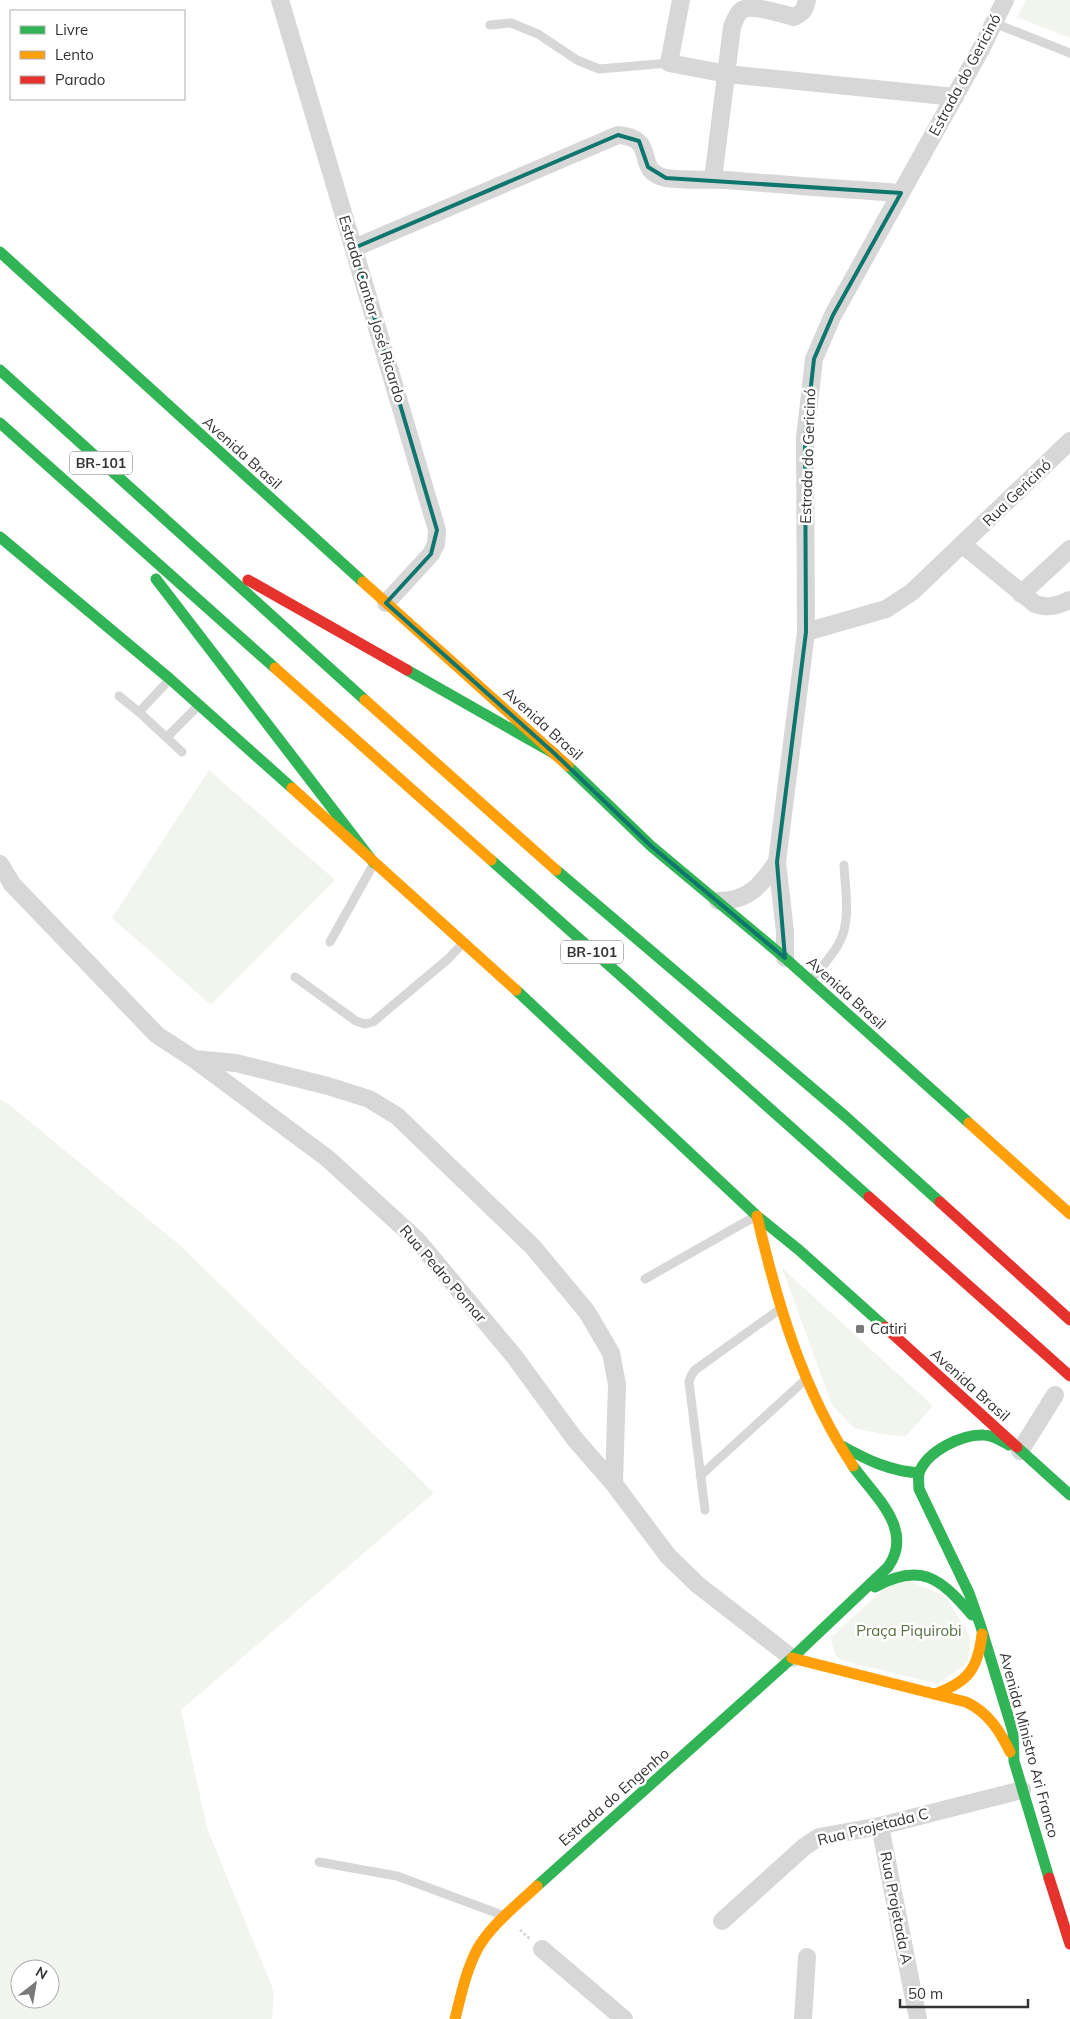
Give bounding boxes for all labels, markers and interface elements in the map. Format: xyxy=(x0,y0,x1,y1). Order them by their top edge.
legend xyxy=(10,10,185,100)
street label: Estrada do Gericinó xyxy=(924,10,1005,139)
text: Livre xyxy=(55,20,88,39)
text: Lento xyxy=(55,45,94,64)
text: Parado xyxy=(55,70,105,89)
street label: Estrada Cantor José Ricardo xyxy=(335,213,410,405)
street label: Estrada do Gericinó xyxy=(796,388,819,524)
street label: Avenida Brasil xyxy=(199,412,286,493)
road number: BR-101 xyxy=(70,452,132,474)
street label: Rua Gericinó xyxy=(978,455,1055,530)
street label: Avenida Brasil xyxy=(500,683,587,764)
road number: BR-101 xyxy=(561,940,623,964)
street label: Avenida Brasil xyxy=(803,952,890,1033)
street label: Rua Pedro Pornar xyxy=(396,1221,491,1327)
place label: Catiri xyxy=(870,1319,907,1338)
marker: Catiri xyxy=(854,1323,866,1335)
street label: Avenida Brasil xyxy=(927,1344,1014,1425)
park label: Praça Piquirobi xyxy=(856,1621,962,1640)
street label: Avenida Ministro Ari Franco xyxy=(996,1650,1063,1840)
street label: Estrada do Engenho xyxy=(555,1744,673,1850)
street label: Rua Projetada C xyxy=(815,1804,930,1849)
street label: Rua Projetada A xyxy=(876,1850,917,1966)
north arrow xyxy=(10,1959,60,2009)
text: N xyxy=(33,1962,51,1983)
scale bar xyxy=(900,1976,1028,2008)
text: 50 m xyxy=(908,1984,943,2003)

